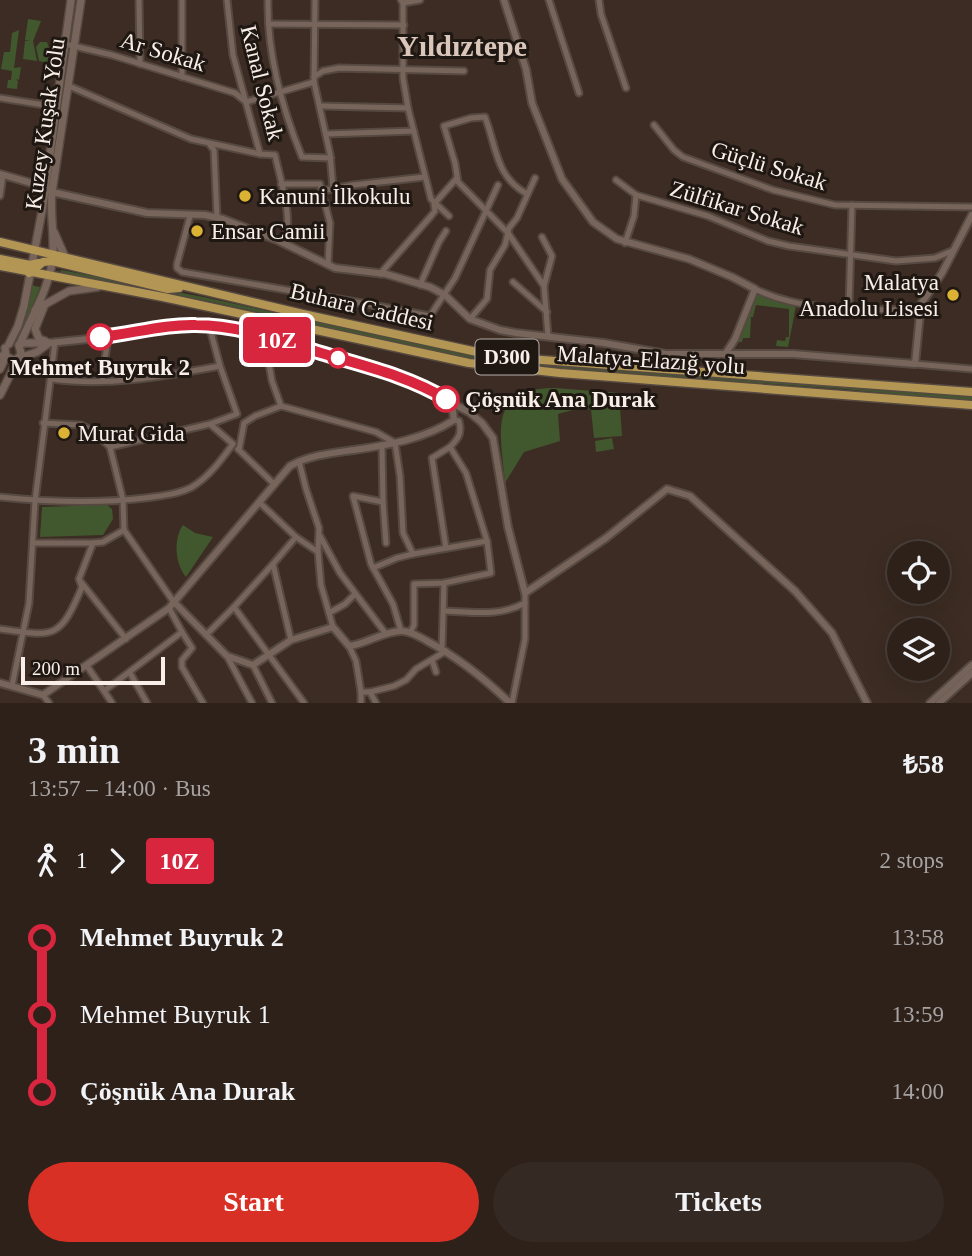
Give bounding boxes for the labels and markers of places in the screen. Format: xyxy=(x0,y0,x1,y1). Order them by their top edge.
place label: Kanuni İlkokulu xyxy=(259,184,411,209)
marker: Kanuni İlkokulu xyxy=(237,188,253,204)
place label: Ensar Camii xyxy=(211,219,325,244)
marker: Ensar Camii xyxy=(189,223,205,239)
place label: Malatya Anadolu Lisesi xyxy=(799,270,939,321)
marker: Malatya Anadolu Lisesi xyxy=(945,287,961,303)
marker: Mehmet Buyruk 2 xyxy=(87,324,113,350)
unlabelled marker xyxy=(328,348,348,368)
place label: Mehmet Buyruk 2 xyxy=(10,355,190,380)
marker: Çöşnük Ana Durak xyxy=(433,386,459,412)
place label: Çöşnük Ana Durak xyxy=(465,387,656,412)
place label: Murat Gida xyxy=(78,421,185,446)
marker: Murat Gida xyxy=(56,425,72,441)

